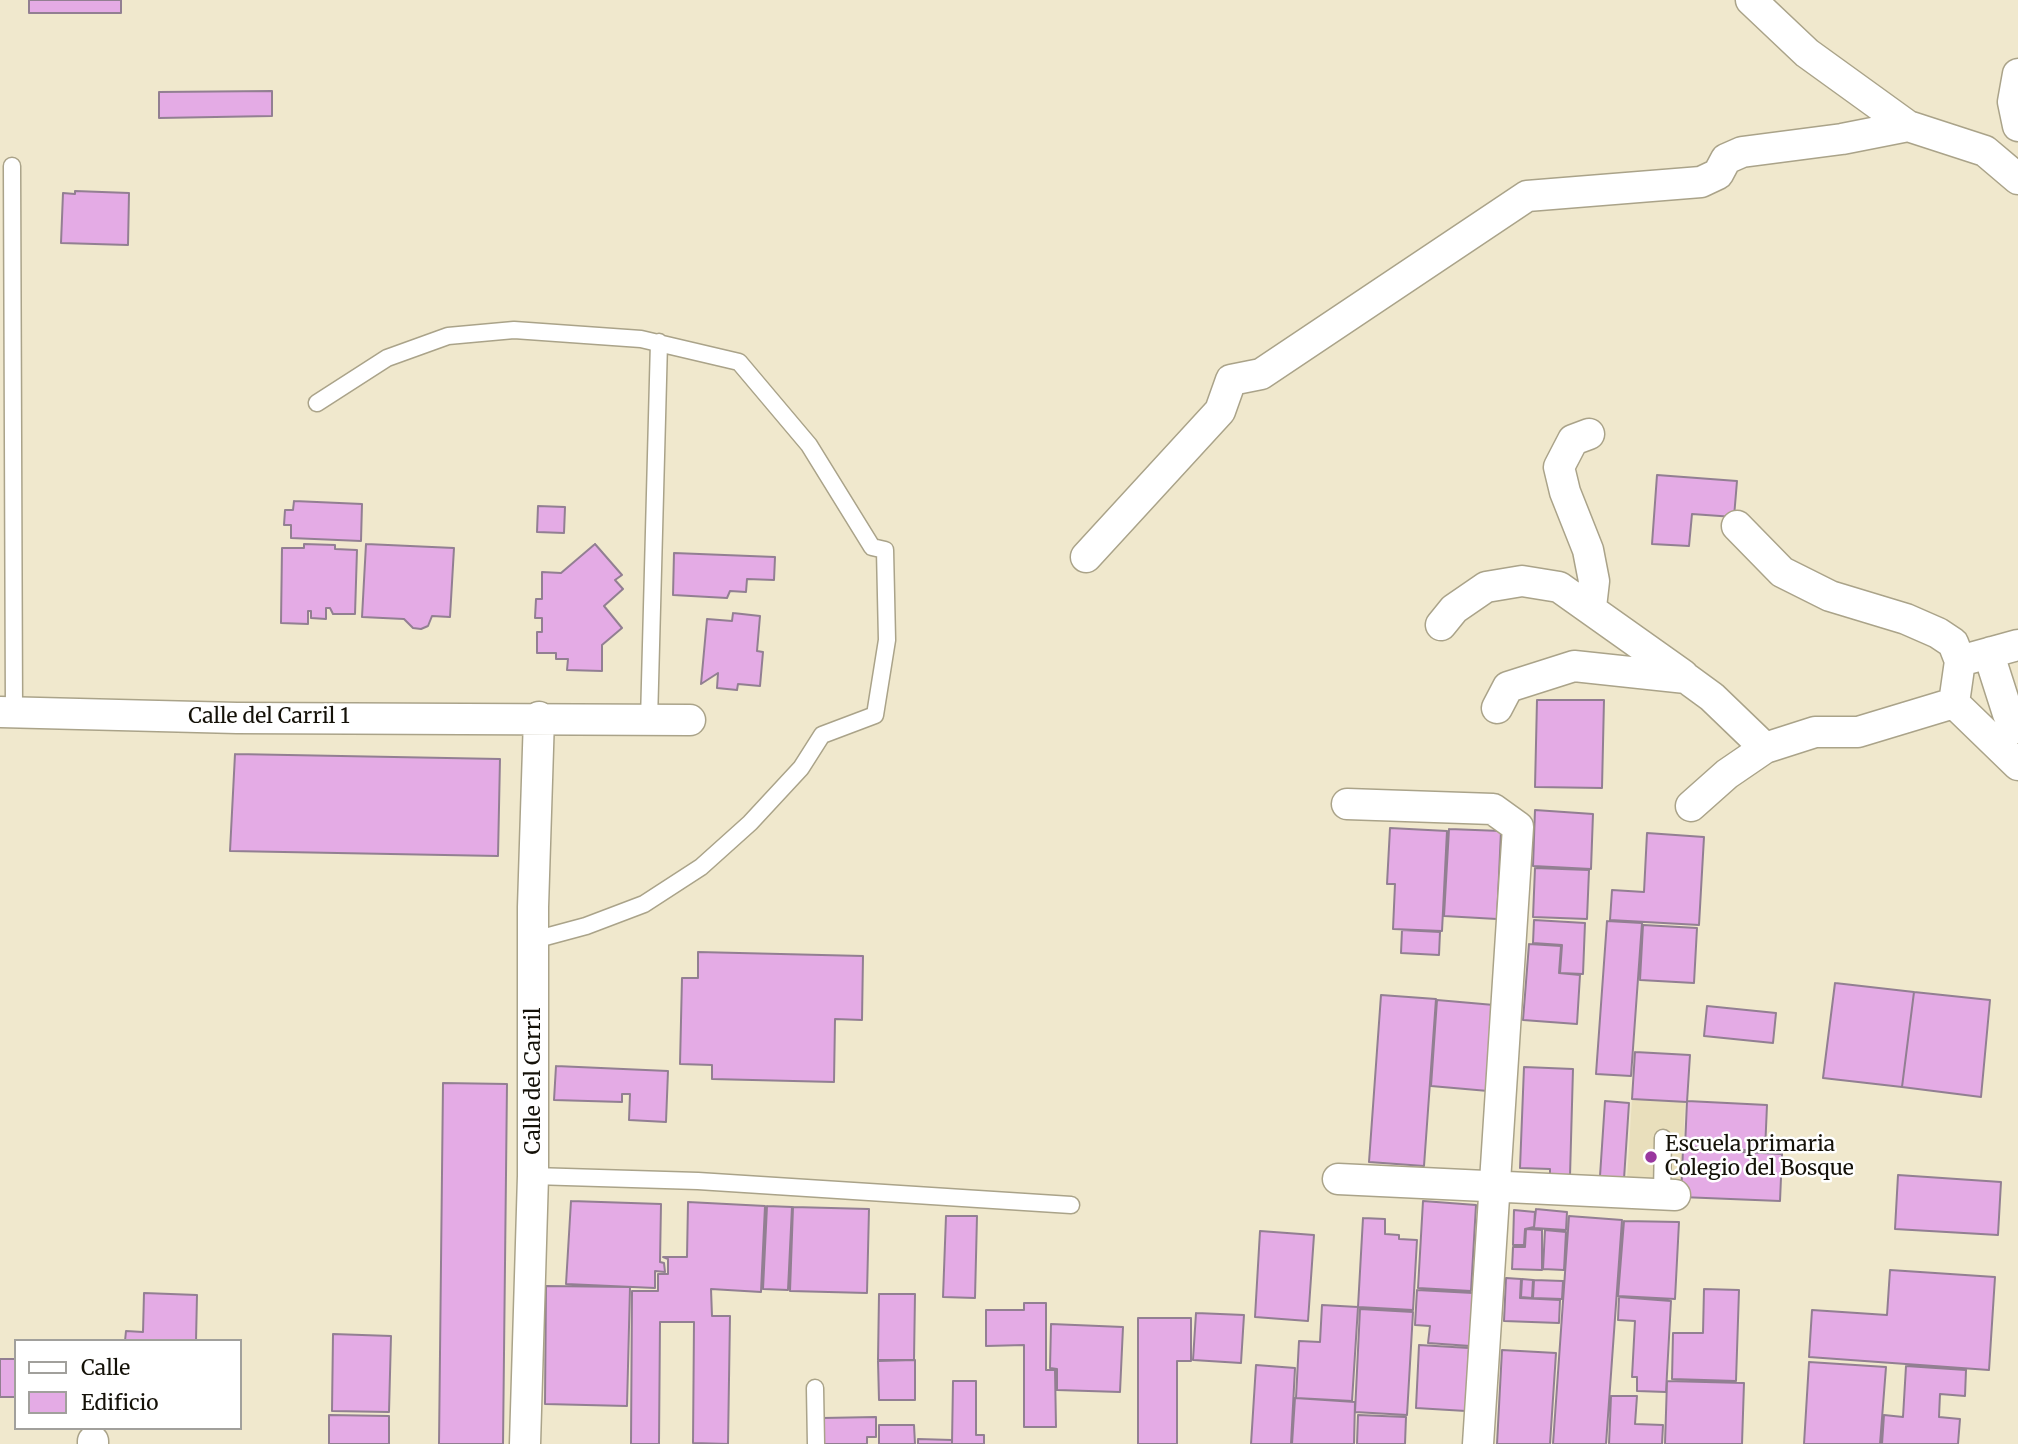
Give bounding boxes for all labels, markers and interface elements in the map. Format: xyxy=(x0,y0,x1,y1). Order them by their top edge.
street label: Calle del Carril 1 xyxy=(188,704,350,730)
street label: Calle del Carril xyxy=(521,1008,547,1154)
place label: Escuela primaria Colegio del Bosque xyxy=(1665,1132,1854,1182)
marker: Escuela primaria Colegio del Bosque xyxy=(1643,1149,1659,1165)
legend xyxy=(14,1339,242,1430)
text: Calle xyxy=(81,1354,130,1381)
text: Edificio xyxy=(81,1389,158,1416)

